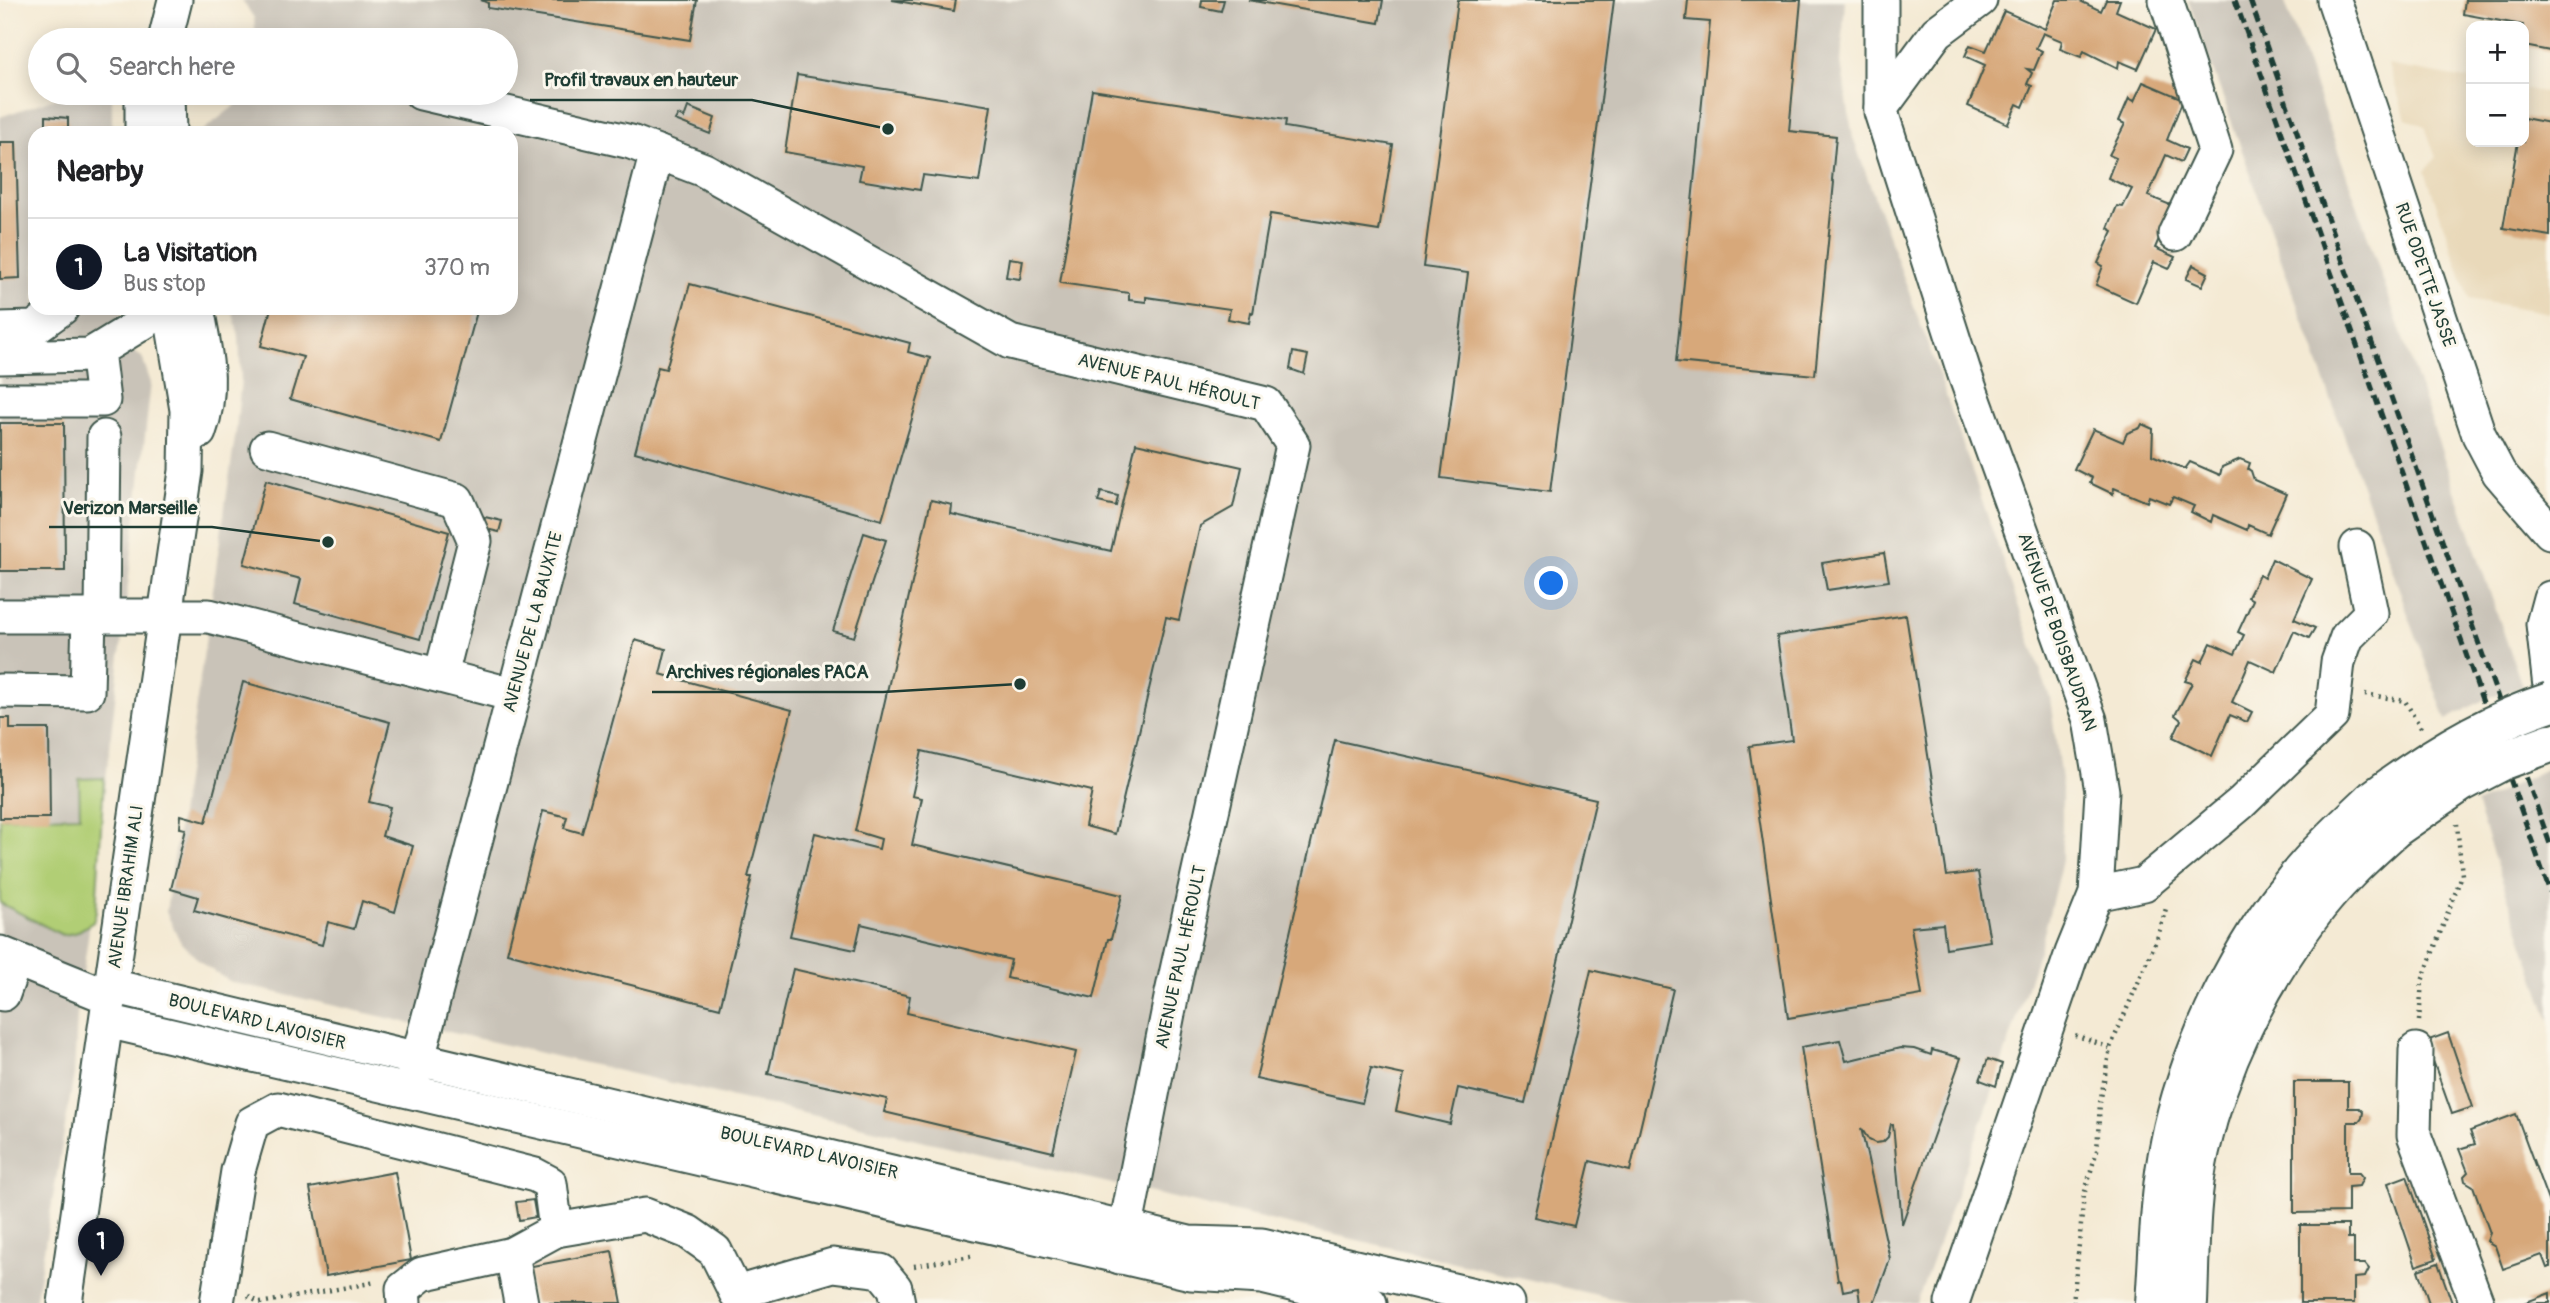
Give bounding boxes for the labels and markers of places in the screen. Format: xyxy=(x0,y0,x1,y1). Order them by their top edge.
callout: Profil travaux en hauteur xyxy=(530,60,752,100)
callout: Verizon Marseille xyxy=(49,487,212,527)
callout: Archives régionales PACA xyxy=(652,652,883,692)
pin: 1 xyxy=(78,1218,124,1276)

